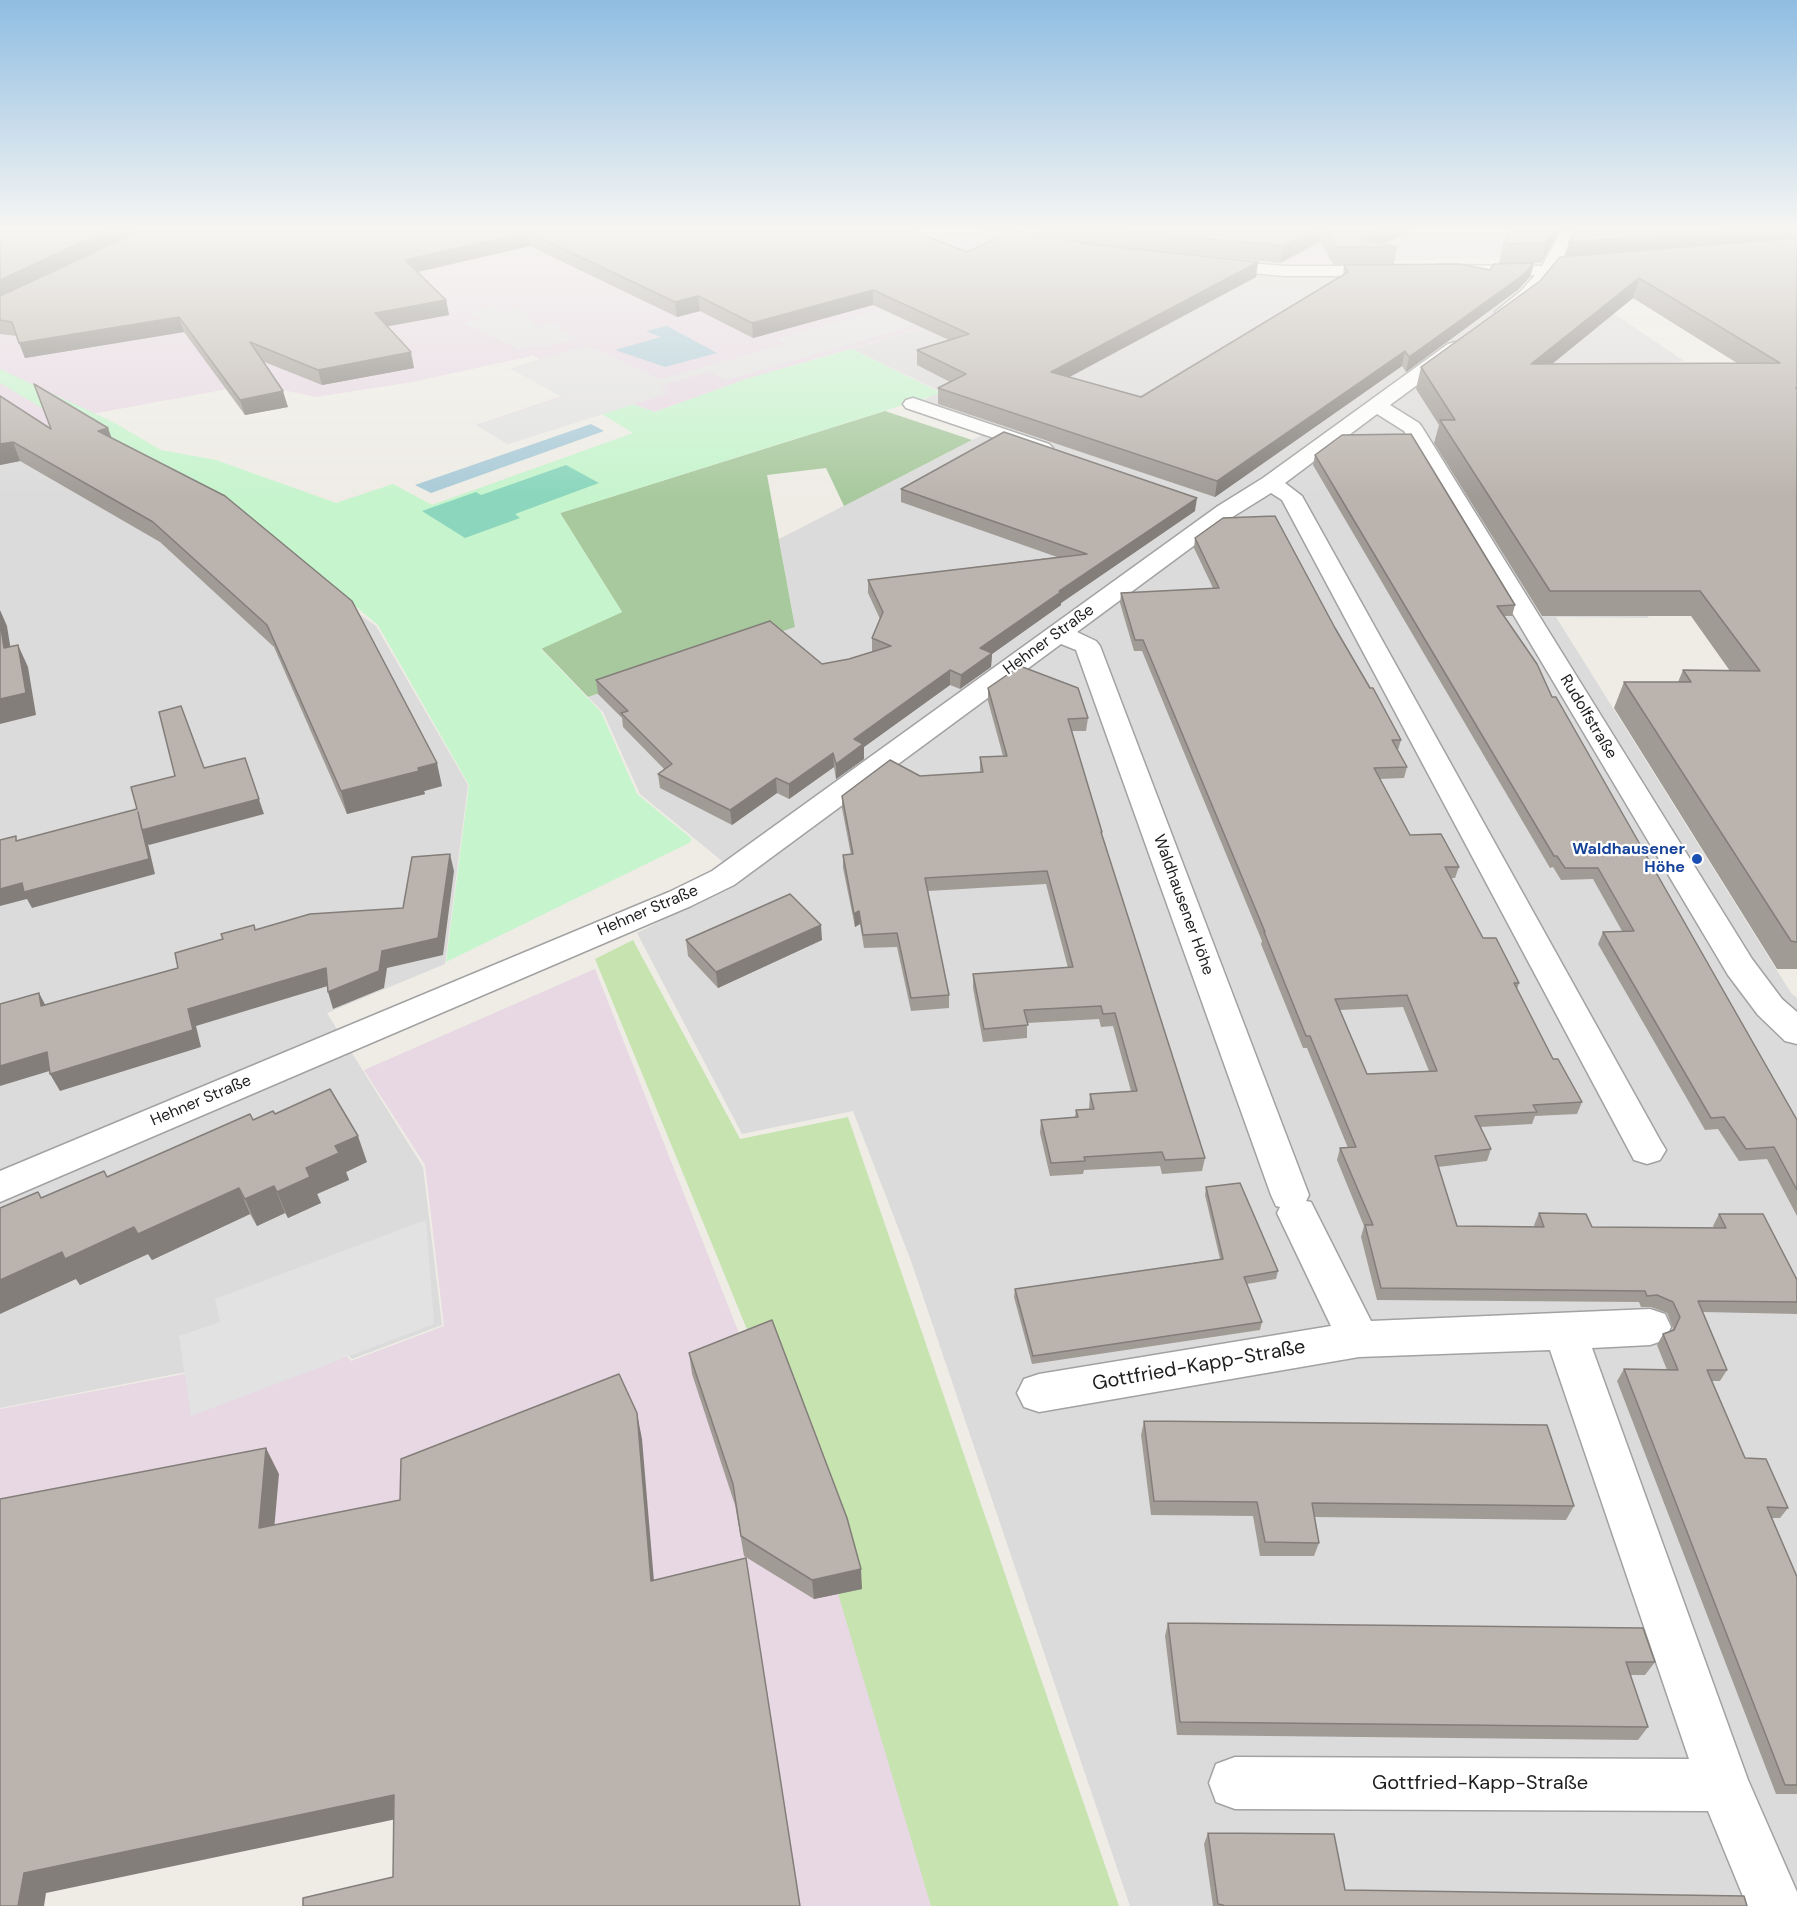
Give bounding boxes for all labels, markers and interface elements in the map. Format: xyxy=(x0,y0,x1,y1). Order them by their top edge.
street label: Hehner Straße xyxy=(1000,601,1098,679)
street label: Rudolfstraße xyxy=(1555,671,1621,763)
street label: Waldhausener Höhe xyxy=(1149,832,1217,978)
place label: Waldhausener Höhe xyxy=(1572,840,1685,878)
marker: Waldhausener Höhe xyxy=(1690,852,1704,866)
street label: Hehner Straße xyxy=(595,881,701,941)
street label: Hehner Straße xyxy=(148,1071,254,1131)
street label: Gottfried-Kapp-Straße xyxy=(1091,1335,1307,1397)
street label: Gottfried-Kapp-Straße xyxy=(1372,1772,1588,1796)

